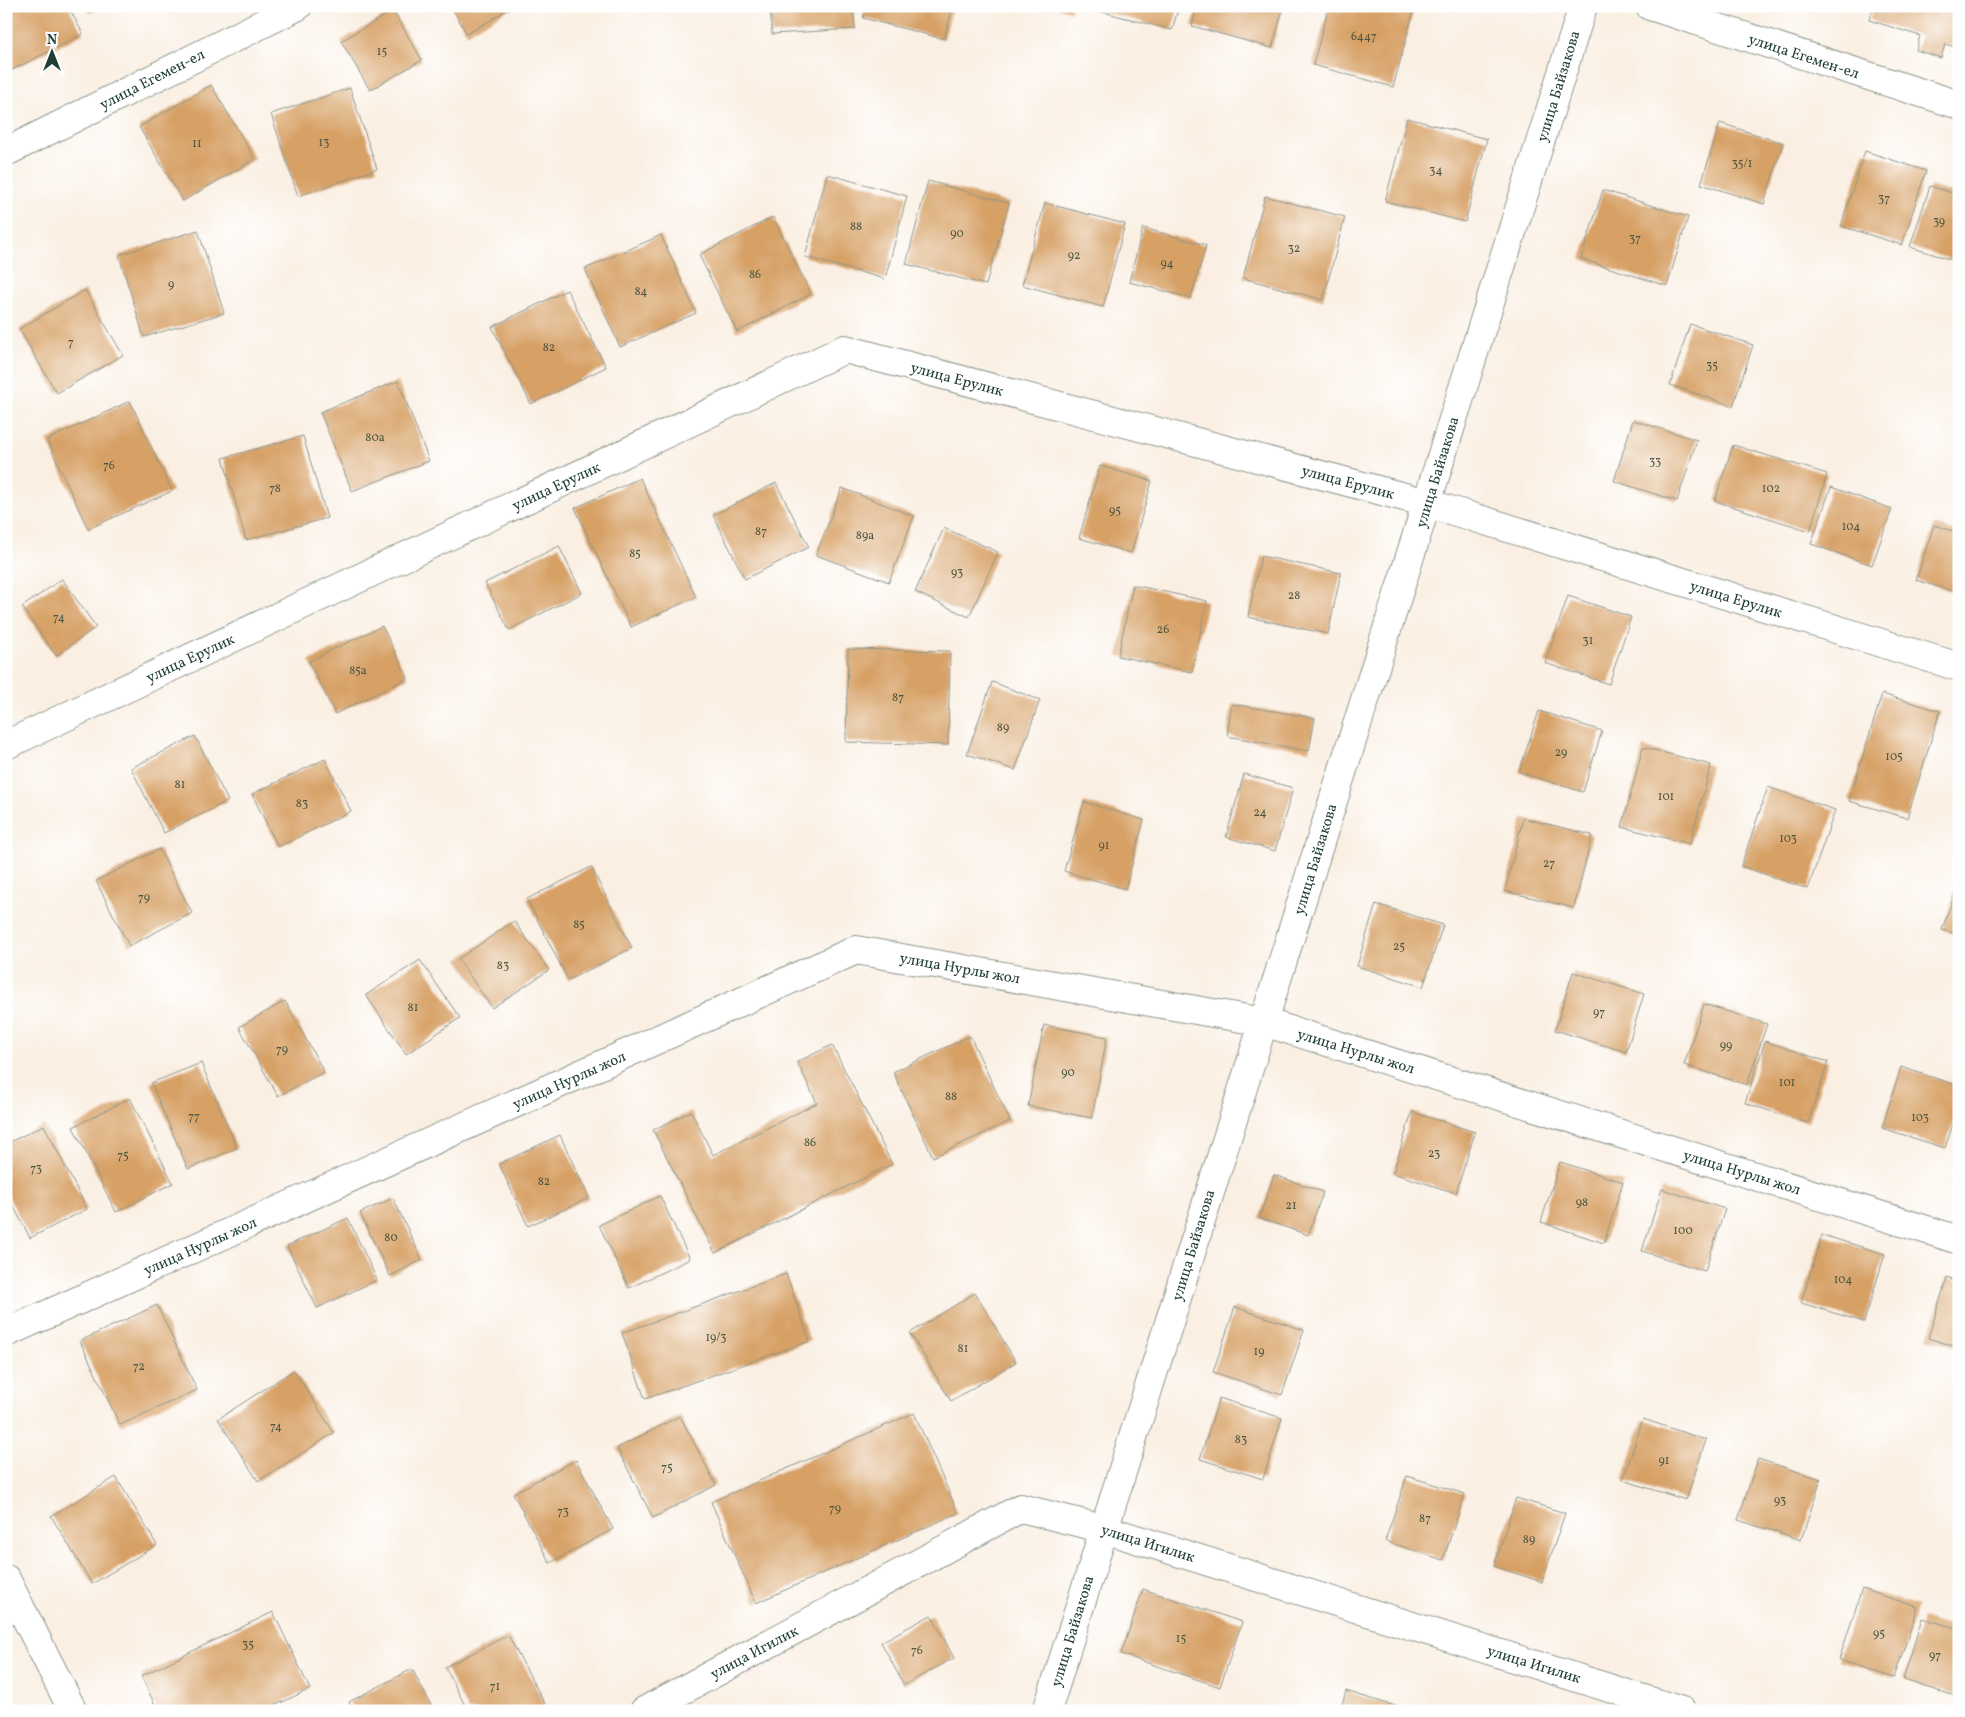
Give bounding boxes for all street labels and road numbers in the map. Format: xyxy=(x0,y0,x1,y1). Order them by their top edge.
street label: улица Байзакова xyxy=(1533,28,1586,145)
street label: улица Егемен-ел xyxy=(1745,30,1862,85)
street label: улица Егемен-ел xyxy=(97,45,209,116)
street label: улица Ерулик xyxy=(908,358,1005,403)
street label: улица Байзакова xyxy=(1412,414,1465,531)
street label: улица Ерулик xyxy=(509,458,604,517)
street label: улица Ерулик xyxy=(1299,461,1396,506)
street label: улица Ерулик xyxy=(1687,576,1784,624)
street label: улица Ерулик xyxy=(143,630,238,689)
street label: улица Байзакова xyxy=(1290,801,1343,918)
street label: улица Нурлы жол xyxy=(898,949,1022,990)
street label: улица Нурлы жол xyxy=(1294,1025,1417,1080)
street label: улица Нурлы жол xyxy=(510,1047,630,1116)
street label: улица Нурлы жол xyxy=(1680,1146,1803,1201)
street label: улица Байзакова xyxy=(1168,1187,1221,1304)
street label: улица Нурлы жол xyxy=(141,1213,261,1282)
street label: улица Игилик xyxy=(1098,1520,1197,1569)
street label: улица Байзакова xyxy=(1047,1573,1100,1690)
street label: улица Игилик xyxy=(707,1621,802,1685)
street label: улица Игилик xyxy=(1484,1641,1583,1690)

